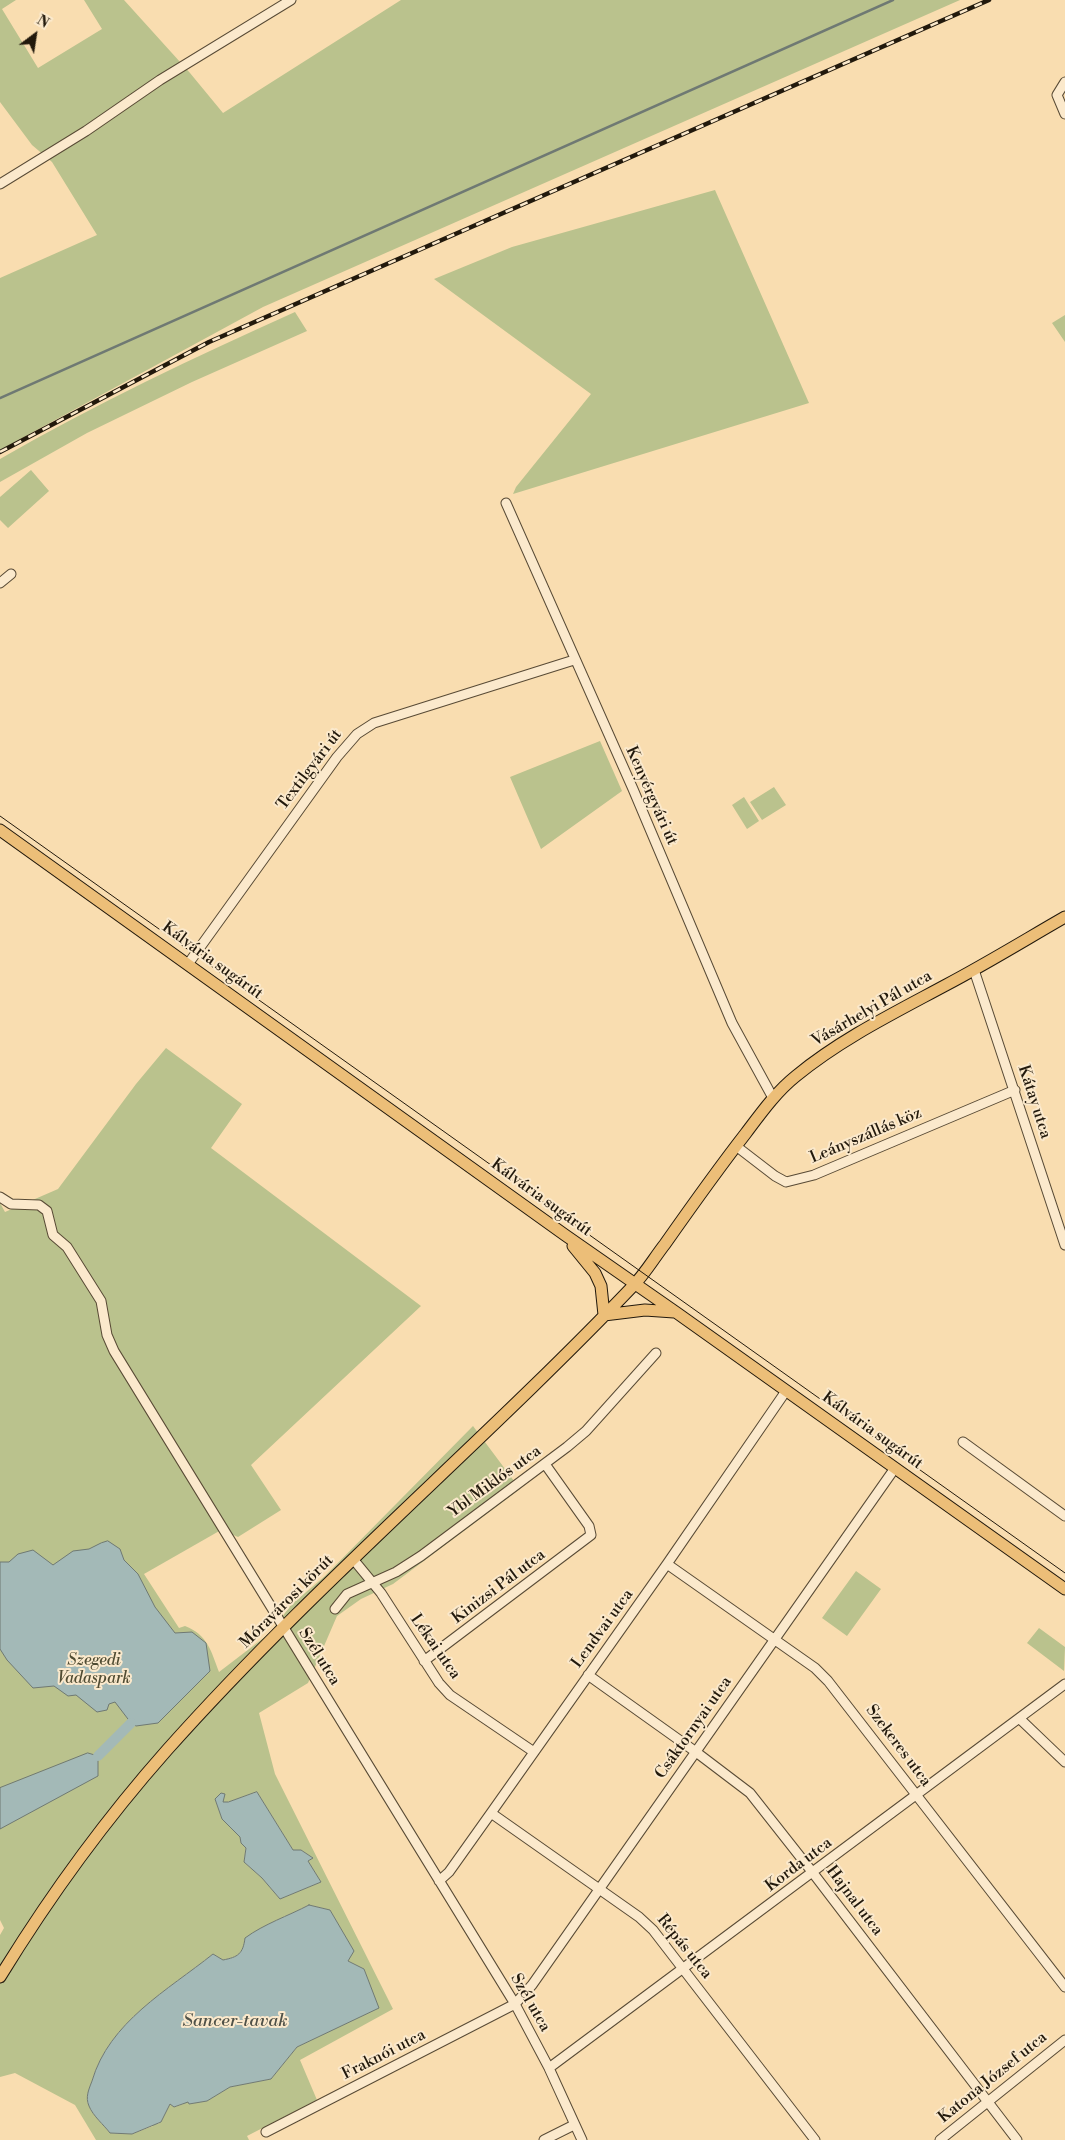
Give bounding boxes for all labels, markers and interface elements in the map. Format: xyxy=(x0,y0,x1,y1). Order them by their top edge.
north arrow xyxy=(10,10,60,60)
text: N xyxy=(33,12,52,33)
street label: Textilgyári út xyxy=(273,726,347,814)
street label: Kenyérgyári út xyxy=(621,744,681,848)
street label: Kálvária sugárút xyxy=(158,918,266,1004)
street label: Vásárhelyi Pál utca xyxy=(808,967,936,1051)
street label: Kátay utca xyxy=(1013,1063,1055,1141)
street label: Leányszállás köz xyxy=(807,1104,925,1168)
street label: Kálvária sugárút xyxy=(487,1155,595,1241)
street label: Kálvária sugárút xyxy=(818,1388,926,1474)
street label: Ybl Miklós utca xyxy=(445,1442,545,1522)
street label: Kinizsi Pál utca xyxy=(448,1546,550,1628)
street label: Móravárosi körút xyxy=(236,1551,338,1653)
street label: Lendvai utca xyxy=(568,1586,638,1672)
street label: Lékai utca xyxy=(406,1611,464,1683)
street label: Szél utca xyxy=(294,1625,344,1689)
park label: Szegedi Vadaspark xyxy=(57,1651,131,1689)
street label: Csáktornyai utca xyxy=(652,1673,736,1783)
street label: Szekeres utca xyxy=(861,1701,935,1791)
street label: Korda utca xyxy=(762,1834,836,1896)
street label: Hajnal utca xyxy=(822,1862,886,1940)
street label: Répás utca xyxy=(652,1911,716,1983)
street label: Szél utca xyxy=(506,1971,554,2035)
water label: Sancer-tavak xyxy=(182,2011,288,2033)
street label: Fraknói utca xyxy=(339,2026,429,2084)
street label: Katona József utca xyxy=(935,2028,1051,2128)

